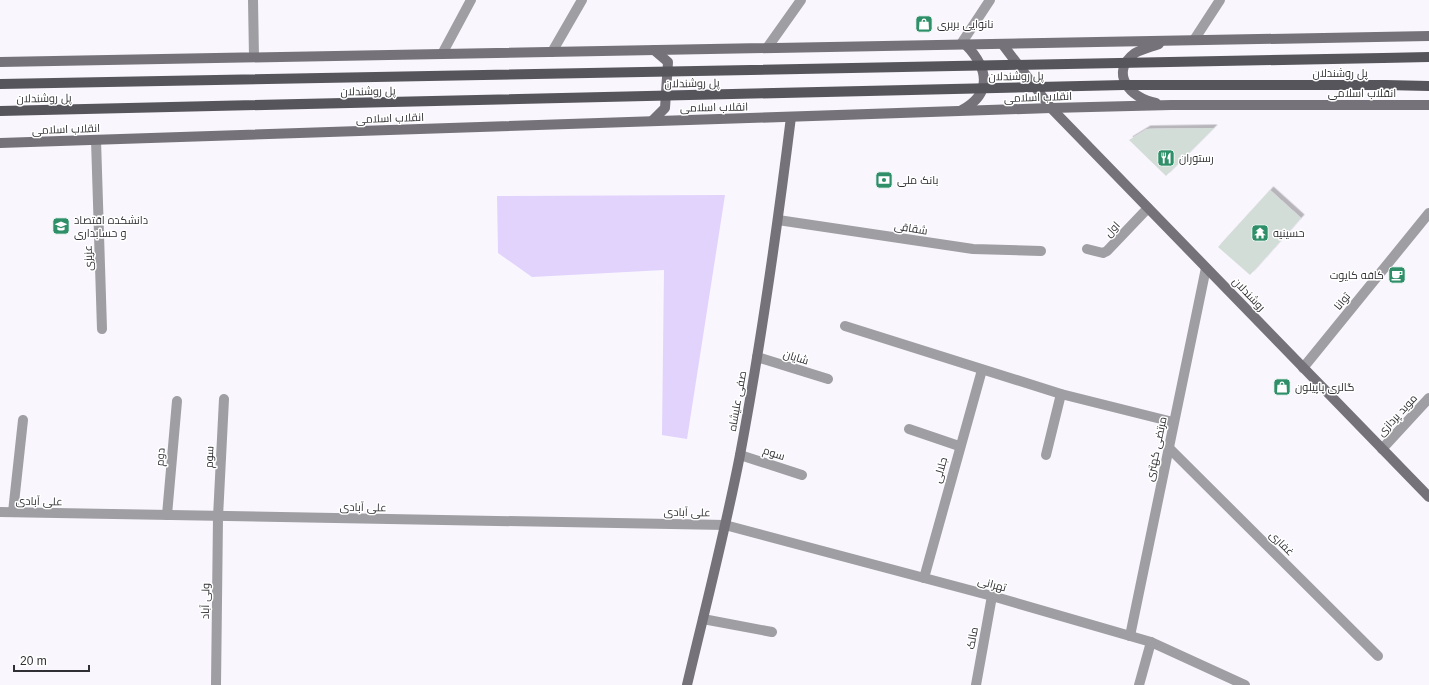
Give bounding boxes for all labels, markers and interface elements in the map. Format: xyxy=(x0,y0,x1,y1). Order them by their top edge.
shop icon: نانوایی بربری xyxy=(914,14,934,34)
place label: نانوایی بربری xyxy=(937,18,994,31)
street label: پل روشندلان xyxy=(1312,67,1368,80)
street label: پل روشندلان xyxy=(988,70,1044,83)
street label: پل روشندلان xyxy=(664,77,720,90)
street label: پل روشندلان xyxy=(340,85,396,98)
street label: انقلاب اسلامی xyxy=(1328,87,1396,100)
street label: انقلاب اسلامی xyxy=(1004,90,1072,105)
street label: پل روشندلان xyxy=(16,92,72,105)
street label: انقلاب اسلامی xyxy=(680,100,748,115)
street label: انقلاب اسلامی xyxy=(356,111,424,126)
street label: انقلاب اسلامی xyxy=(32,122,100,137)
restaurant icon: رستوران xyxy=(1156,148,1176,168)
place label: رستوران xyxy=(1179,152,1214,165)
bank icon: بانک ملی xyxy=(874,170,894,190)
place label: بانک ملی xyxy=(897,174,938,187)
place label: دانشکده اقتصاد و حسابداری xyxy=(74,214,148,240)
school or university icon: دانشکده اقتصاد و حسابداری xyxy=(51,216,71,236)
street label: شقاقی xyxy=(893,219,929,238)
street label: اول xyxy=(1102,219,1123,240)
temple icon: حسینیه xyxy=(1250,223,1270,243)
place label: حسینیه xyxy=(1273,227,1305,239)
street label: عزیزی xyxy=(82,245,95,271)
cafe icon: کافه کایوت xyxy=(1387,265,1407,285)
place label: کافه کایوت xyxy=(1330,269,1384,282)
street label: روشندلان xyxy=(1230,275,1268,314)
street label: توانا xyxy=(1332,290,1353,313)
street label: شایان xyxy=(782,347,810,367)
street label: صفی علیشاه xyxy=(726,370,749,432)
shop icon: گالری پاپیلون xyxy=(1272,377,1292,397)
place label: گالری پاپیلون xyxy=(1295,381,1354,394)
street label: موید پردازی xyxy=(1375,392,1420,439)
street label: مرتضی کهتری xyxy=(1143,415,1170,483)
street label: سوم xyxy=(761,444,786,464)
street label: سوم xyxy=(202,446,218,469)
street label: دوم xyxy=(153,447,169,467)
street label: جلالی xyxy=(931,456,950,484)
street label: علی آبادی xyxy=(15,495,63,508)
street label: علی آبادی xyxy=(339,501,387,514)
street label: علی آبادی xyxy=(663,506,711,519)
street label: غفاری xyxy=(1267,528,1297,558)
street label: تهرانی xyxy=(976,574,1008,595)
street label: ولی آباد xyxy=(199,583,212,619)
street label: مالک xyxy=(964,626,980,650)
scale bar xyxy=(14,647,89,673)
text: 20 m xyxy=(20,654,47,668)

